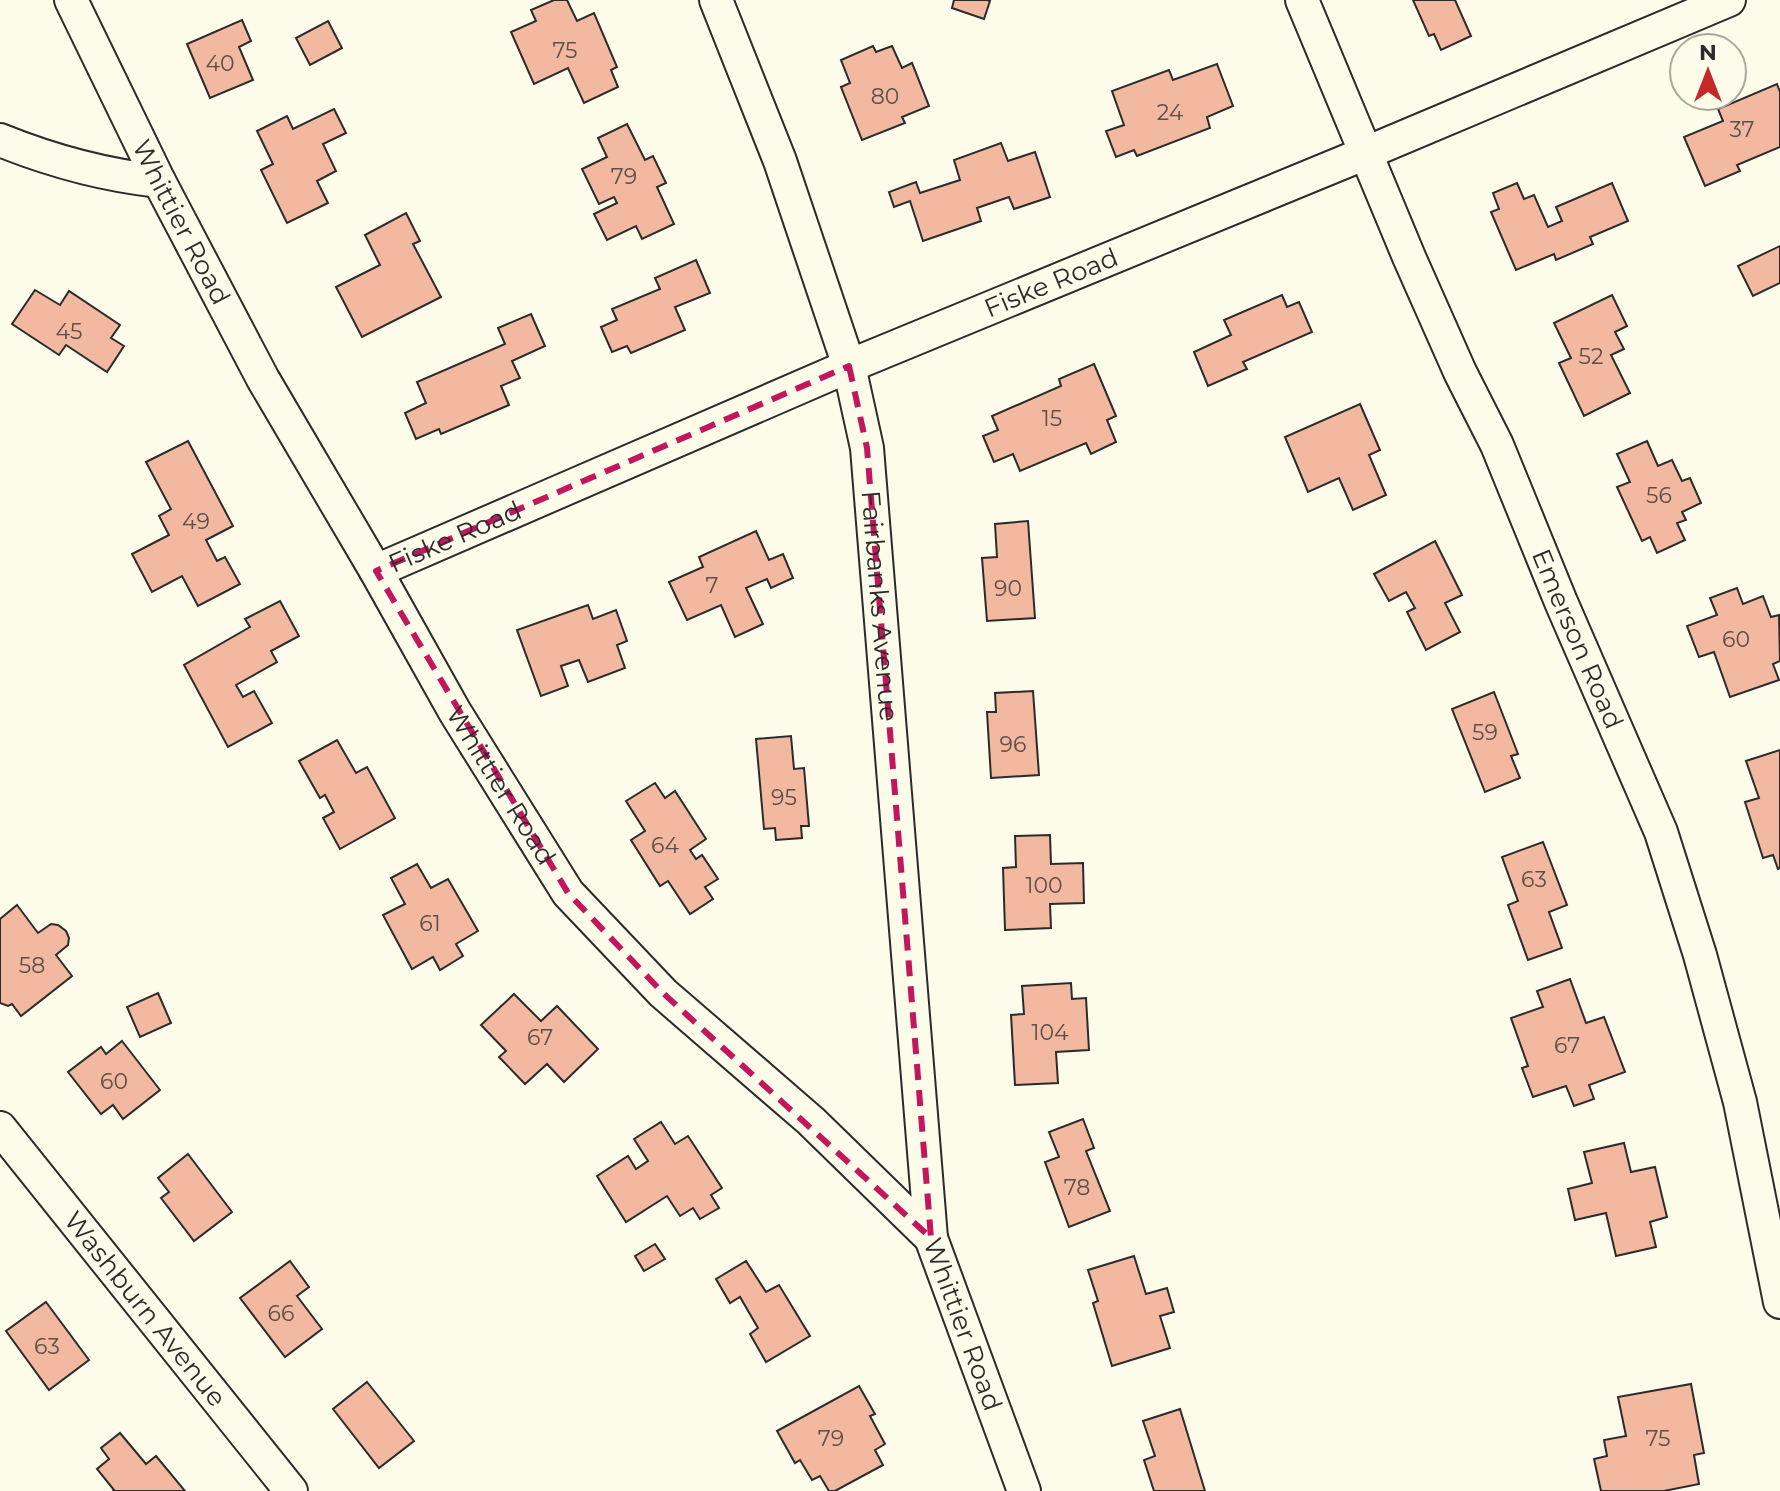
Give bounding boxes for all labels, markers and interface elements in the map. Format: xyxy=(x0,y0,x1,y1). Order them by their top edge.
north arrow xyxy=(1668,32,1748,112)
house number: 75 xyxy=(553,37,578,64)
text: N xyxy=(1699,39,1717,66)
house number: 40 xyxy=(205,50,235,77)
house number: 80 xyxy=(871,83,899,110)
house number: 24 xyxy=(1157,99,1184,126)
house number: 37 xyxy=(1729,116,1755,143)
street label: Whittier Road xyxy=(125,134,237,310)
house number: 79 xyxy=(611,163,637,190)
street label: Fiske Road xyxy=(979,241,1123,325)
house number: 45 xyxy=(56,318,82,345)
house number: 52 xyxy=(1579,343,1603,370)
house number: 15 xyxy=(1042,405,1062,432)
house number: 56 xyxy=(1646,482,1672,509)
street label: Fairbanks Avenue xyxy=(854,489,905,723)
street label: Fiske Road xyxy=(384,494,526,580)
house number: 49 xyxy=(182,508,210,535)
street label: Emerson Road xyxy=(1525,544,1630,734)
house number: 7 xyxy=(706,572,719,599)
house number: 90 xyxy=(994,575,1022,602)
house number: 60 xyxy=(1722,626,1750,653)
street label: Whittier Road xyxy=(439,700,563,871)
house number: 59 xyxy=(1472,719,1498,746)
house number: 96 xyxy=(1000,731,1026,758)
house number: 95 xyxy=(771,784,797,811)
house number: 64 xyxy=(651,832,679,859)
house number: 63 xyxy=(1521,866,1547,893)
house number: 100 xyxy=(1025,872,1063,899)
house number: 61 xyxy=(419,910,441,937)
house number: 58 xyxy=(19,952,45,979)
house number: 104 xyxy=(1031,1019,1069,1046)
house number: 67 xyxy=(527,1024,553,1051)
house number: 67 xyxy=(1554,1032,1580,1059)
house number: 60 xyxy=(100,1068,128,1095)
house number: 78 xyxy=(1064,1174,1090,1201)
street label: Washburn Avenue xyxy=(57,1205,233,1413)
street label: Whittier Road xyxy=(916,1234,1009,1415)
house number: 66 xyxy=(268,1300,294,1327)
house number: 63 xyxy=(34,1333,60,1360)
house number: 79 xyxy=(818,1425,844,1452)
house number: 75 xyxy=(1646,1425,1671,1452)

